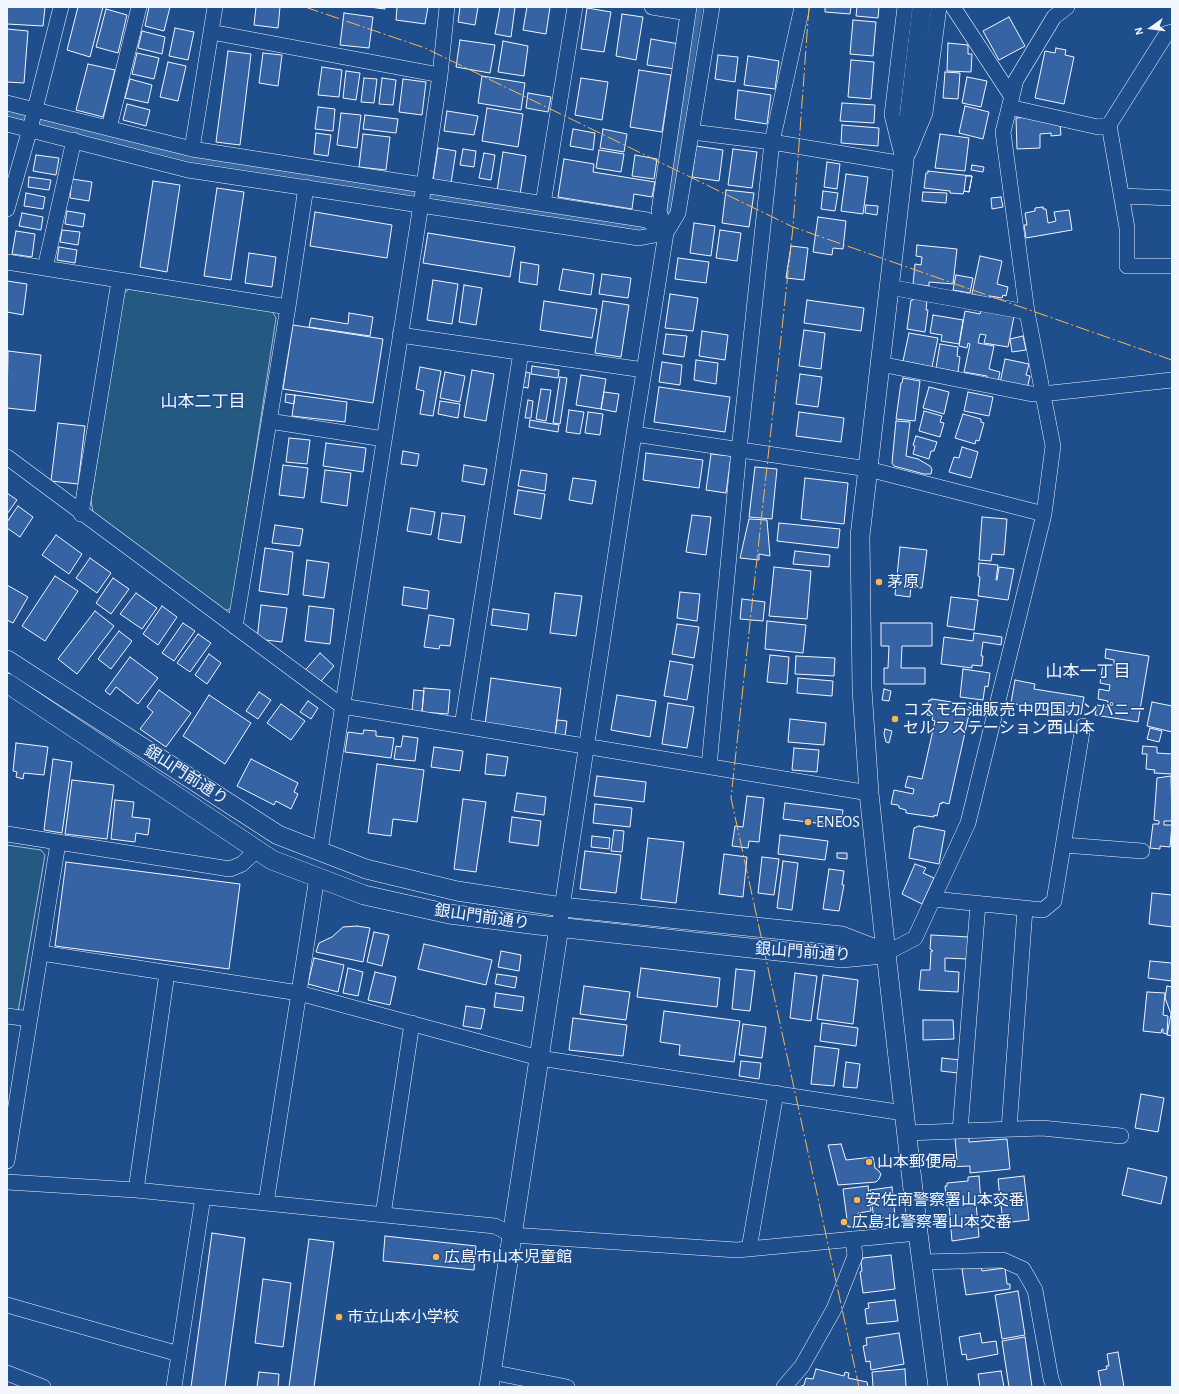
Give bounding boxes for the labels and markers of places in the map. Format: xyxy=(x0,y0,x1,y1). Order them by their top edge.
place label: 茅原 xyxy=(887,572,919,592)
marker: 茅原 xyxy=(874,577,884,587)
place label: コスモ石油販売 中四国カンパニー セルフステーション西山本 xyxy=(903,700,1146,738)
marker: コスモ石油販売 中四国カンパニー セルフステーション西山本 xyxy=(890,714,900,724)
place label: ENEOS xyxy=(816,812,860,832)
marker: ENEOS xyxy=(803,817,813,827)
place label: 山本郵便局 xyxy=(877,1152,957,1172)
marker: 山本郵便局 xyxy=(864,1157,874,1167)
place label: 安佐南警察署山本交番 xyxy=(865,1190,1025,1210)
marker: 安佐南警察署山本交番 xyxy=(852,1195,862,1205)
place label: 広島北警察署山本交番 xyxy=(852,1212,1012,1232)
marker: 広島北警察署山本交番 xyxy=(839,1217,849,1227)
place label: 広島市山本児童館 xyxy=(444,1247,572,1267)
marker: 広島市山本児童館 xyxy=(431,1252,441,1262)
place label: 市立山本小学校 xyxy=(347,1307,459,1327)
marker: 市立山本小学校 xyxy=(334,1312,344,1322)

